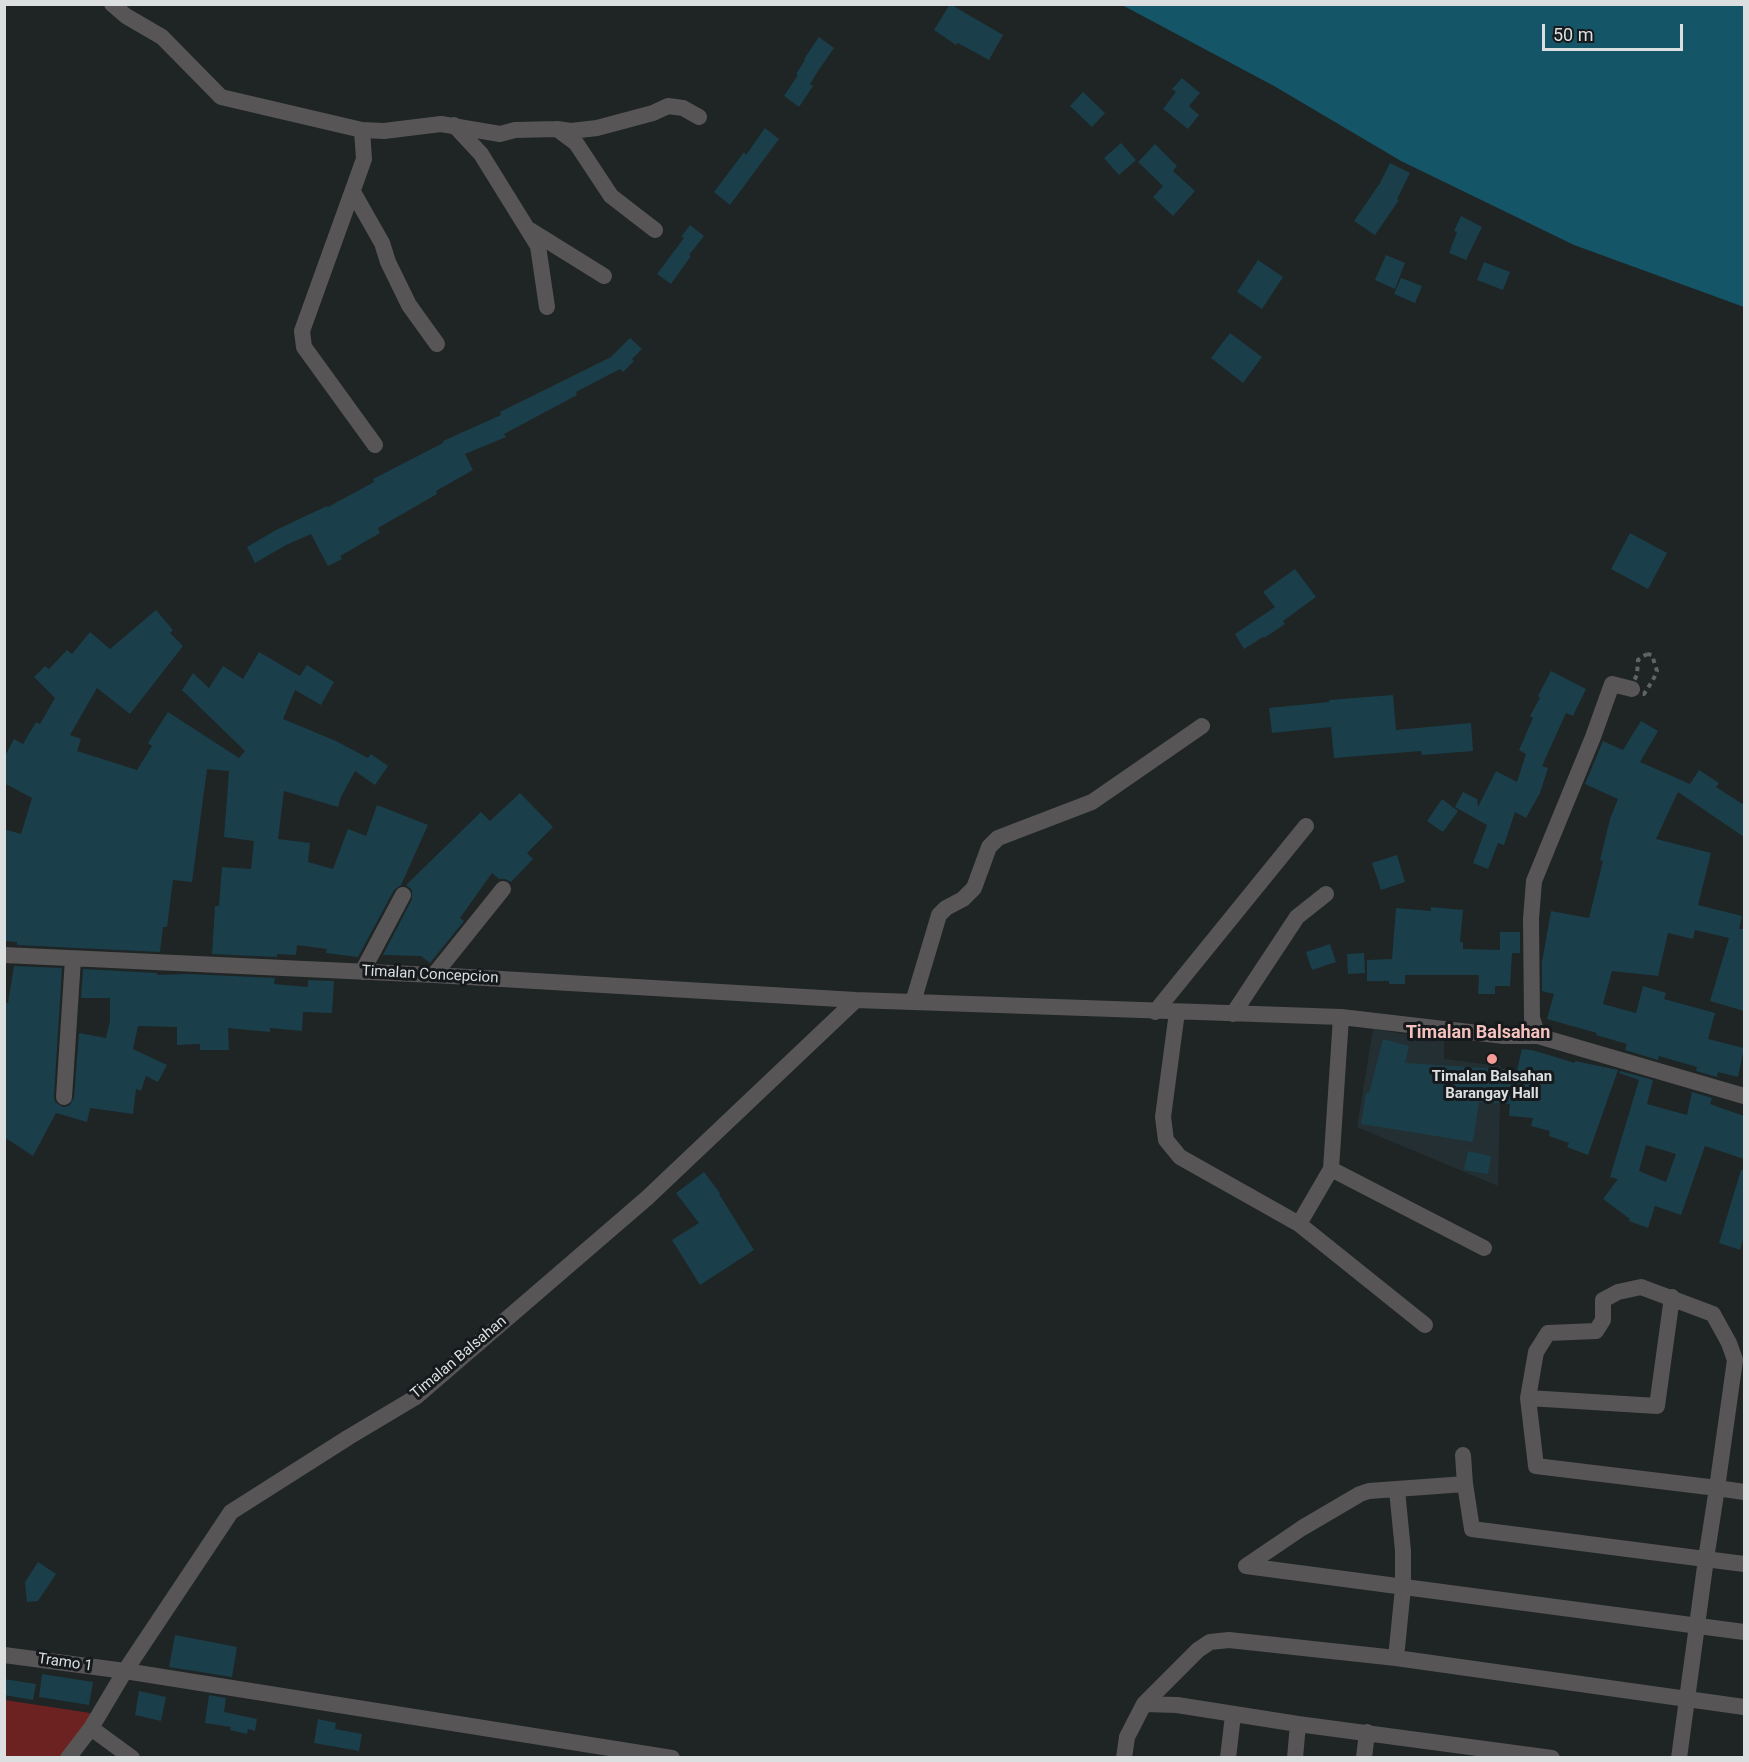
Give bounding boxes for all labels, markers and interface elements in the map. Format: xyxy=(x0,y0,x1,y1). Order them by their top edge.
scale bar xyxy=(1545,12,1686,50)
text: 50 m xyxy=(1553,24,1593,45)
street label: Timalan Concepcion xyxy=(361,962,499,988)
district label: Timalan Balsahan xyxy=(1406,1022,1550,1044)
marker: Timalan Balsahan Barangay Hall xyxy=(1485,1052,1499,1066)
place label: Timalan Balsahan Barangay Hall xyxy=(1432,1068,1552,1103)
street label: Timalan Balsahan xyxy=(407,1313,511,1403)
street label: Tramo 1 xyxy=(36,1650,94,1676)

